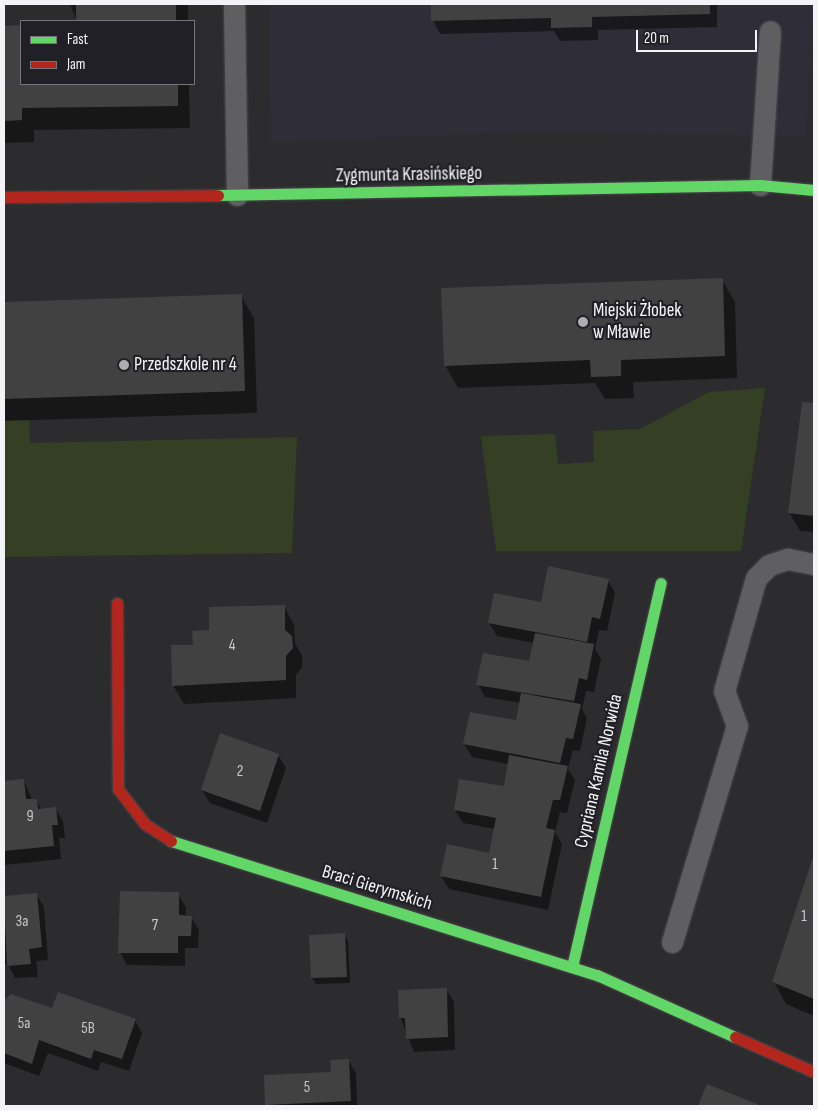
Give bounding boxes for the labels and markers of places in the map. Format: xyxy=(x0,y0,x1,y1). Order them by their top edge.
place label: Miejski Żłobek w Mławie xyxy=(593,300,682,344)
marker: Miejski Żłobek w Mławie xyxy=(577,316,589,328)
place label: Przedszkole nr 4 xyxy=(134,354,237,376)
marker: Przedszkole nr 4 xyxy=(118,359,130,371)

